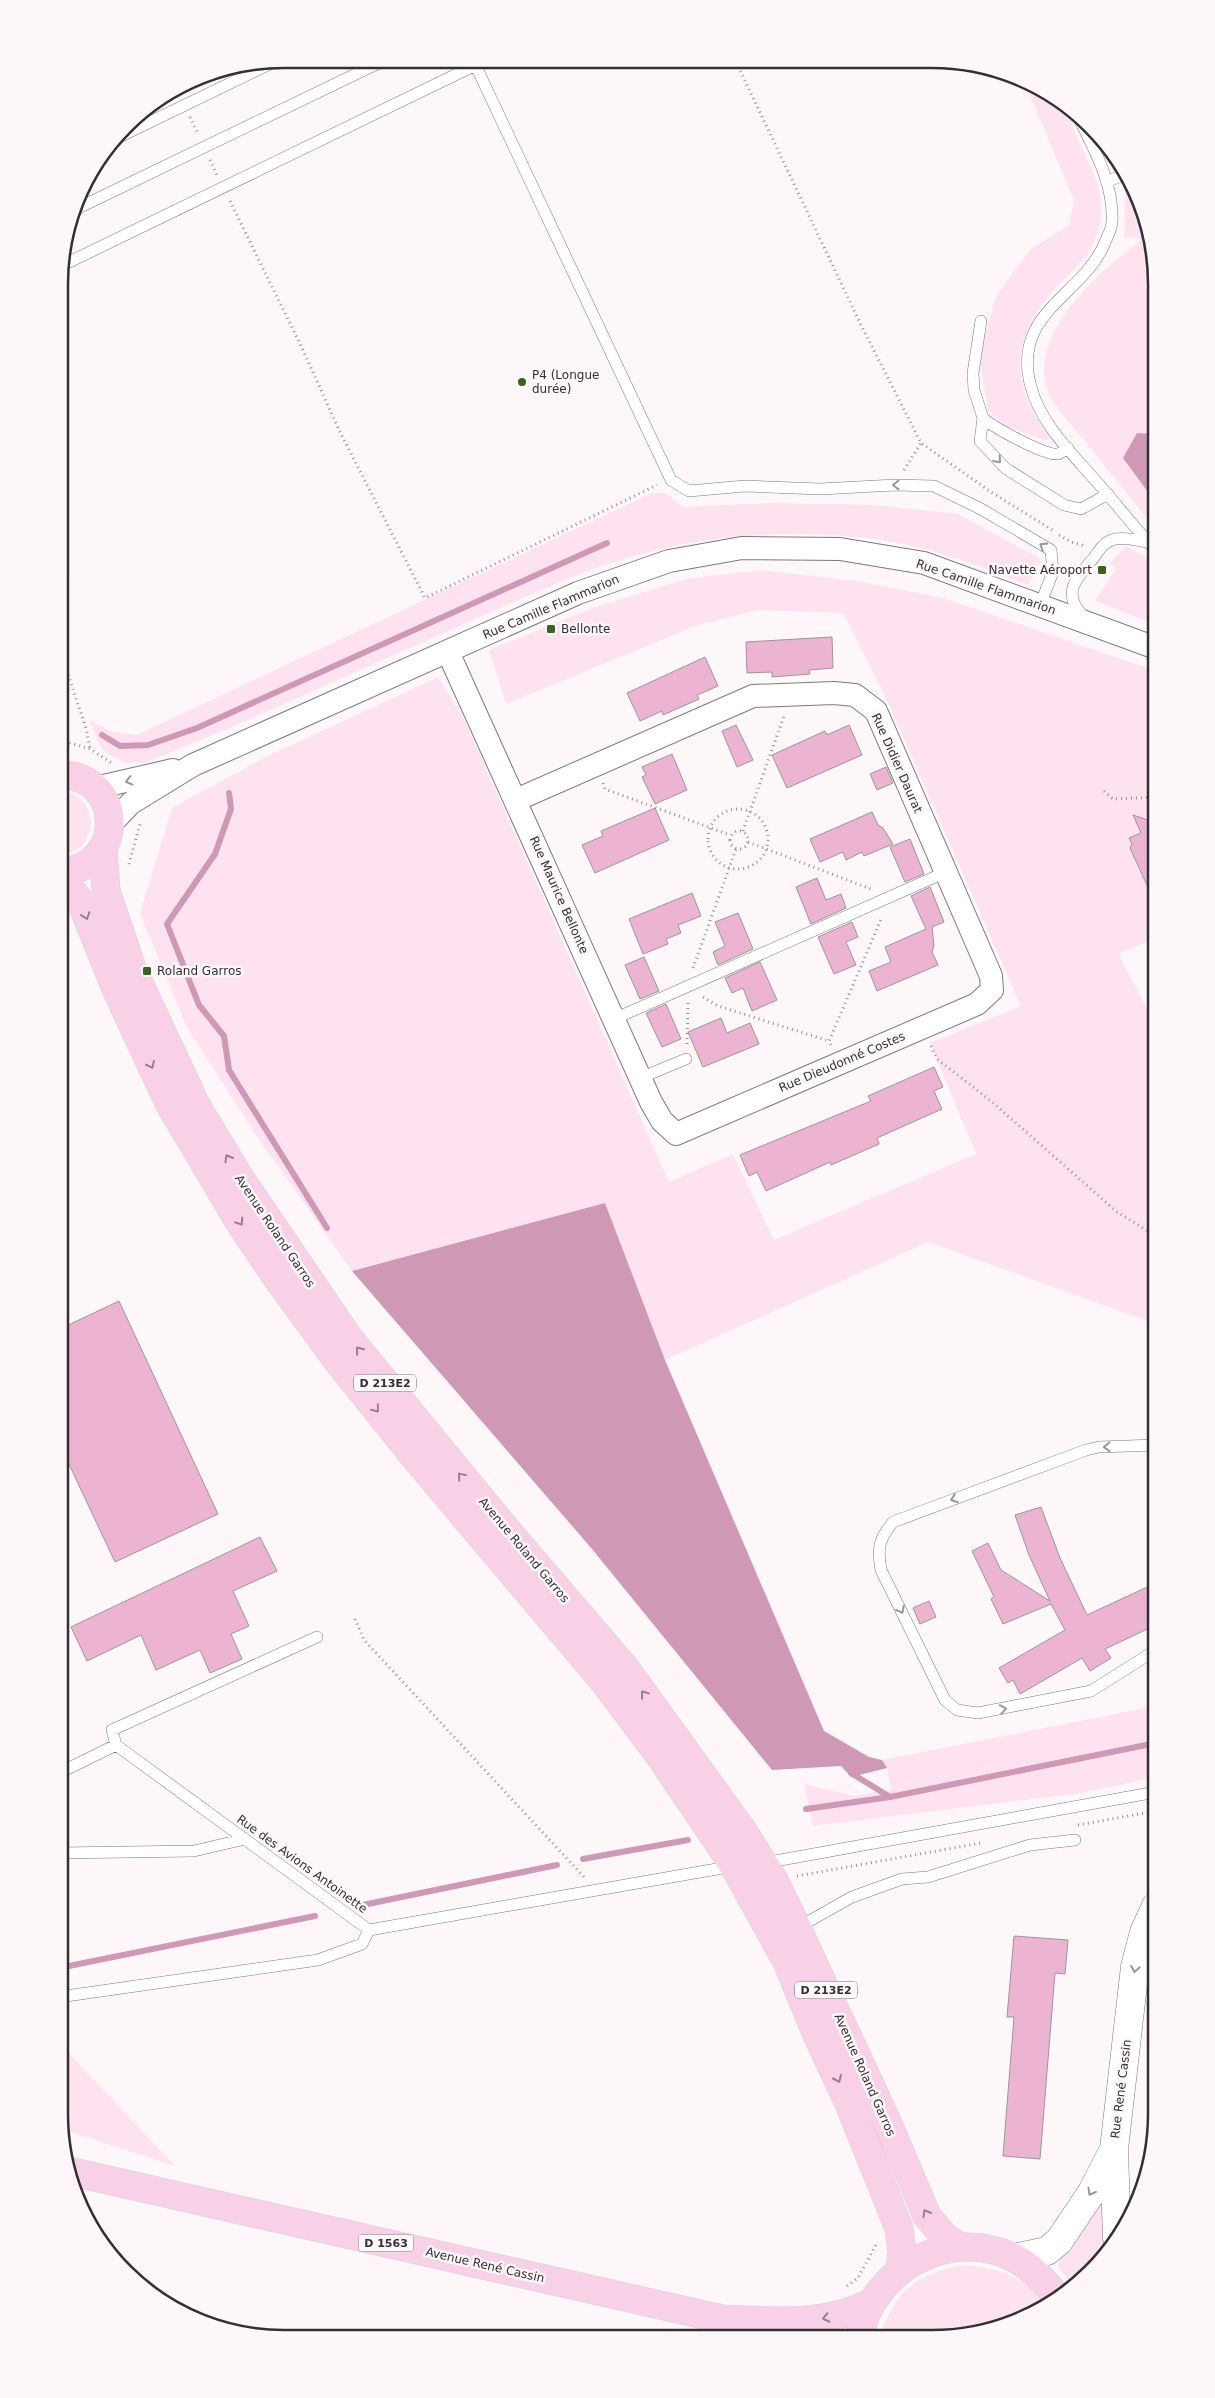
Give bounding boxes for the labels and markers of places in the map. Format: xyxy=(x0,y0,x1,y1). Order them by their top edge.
place label: P4 (Longue durée) xyxy=(532,368,599,396)
marker: P4 (Longue durée) xyxy=(516,376,528,388)
place label: Navette Aéroport xyxy=(989,563,1092,577)
marker: Navette Aéroport xyxy=(1096,564,1108,576)
place label: Bellonte xyxy=(561,622,610,636)
marker: Bellonte xyxy=(545,623,557,635)
place label: Roland Garros xyxy=(157,964,242,978)
marker: Roland Garros xyxy=(141,965,153,977)

